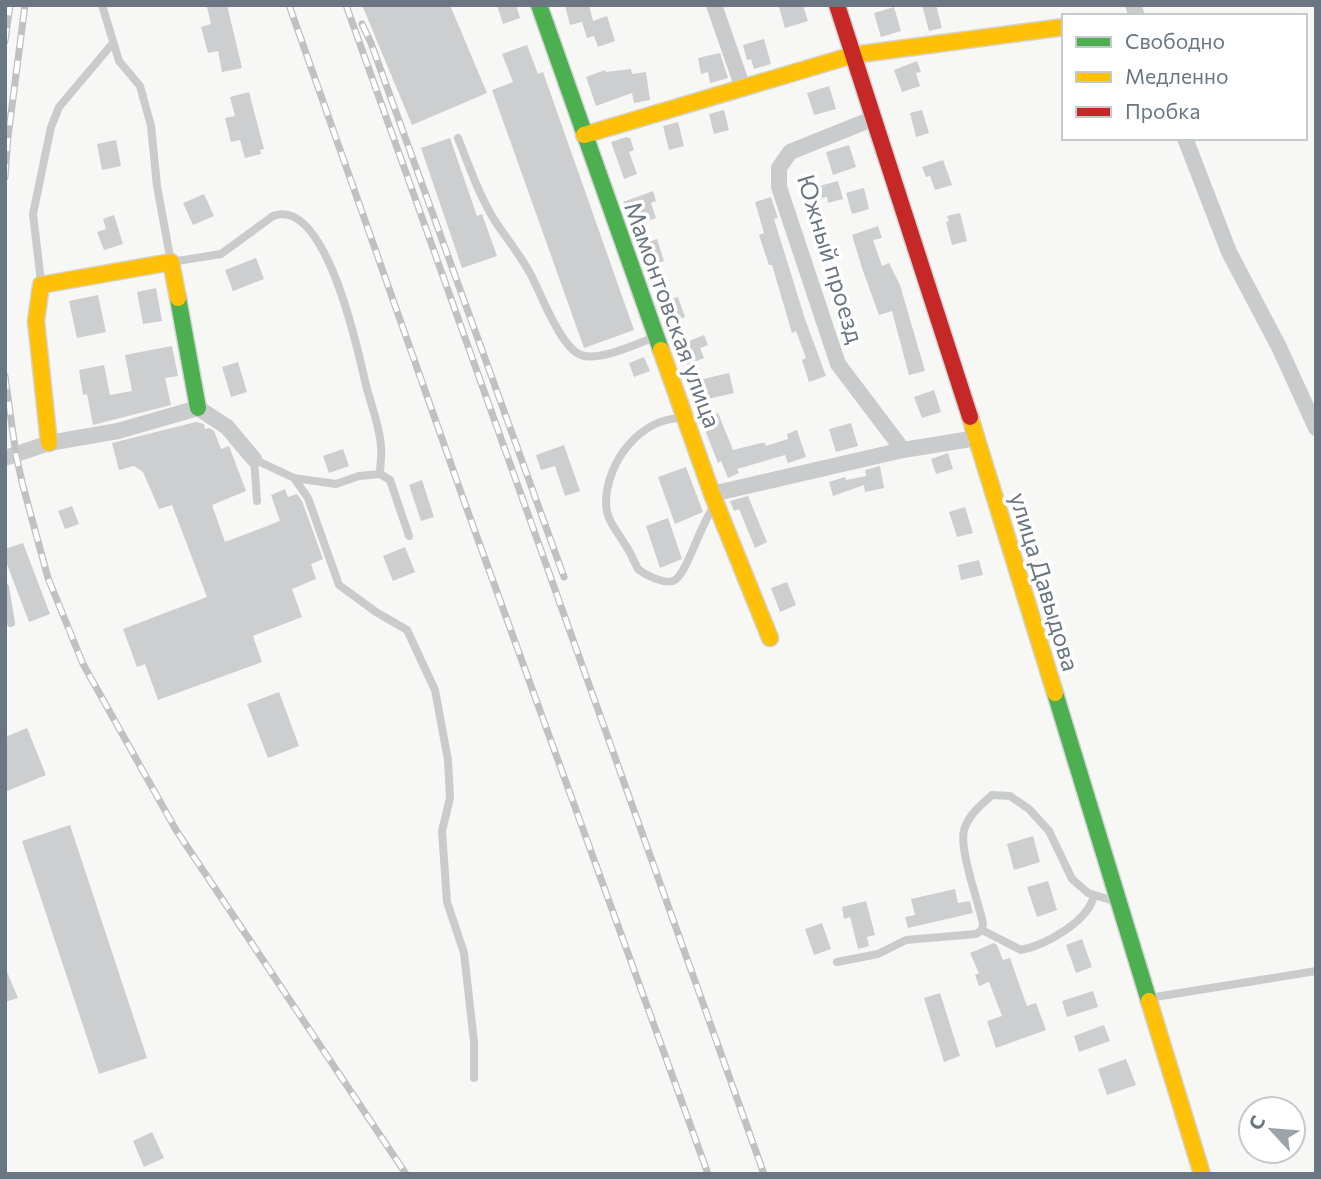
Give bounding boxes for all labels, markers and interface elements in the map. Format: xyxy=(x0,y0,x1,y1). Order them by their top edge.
legend xyxy=(1062,14,1307,140)
text: Свободно xyxy=(1125,28,1225,53)
text: Медленно xyxy=(1125,63,1229,88)
text: Пробка xyxy=(1125,98,1200,123)
street label: Южный проезд xyxy=(792,171,871,346)
street label: Мамонтовская улица xyxy=(619,198,728,431)
street label: улица Давыдова xyxy=(1004,489,1086,674)
north arrow xyxy=(1237,1095,1307,1165)
text: С xyxy=(1243,1111,1269,1133)

